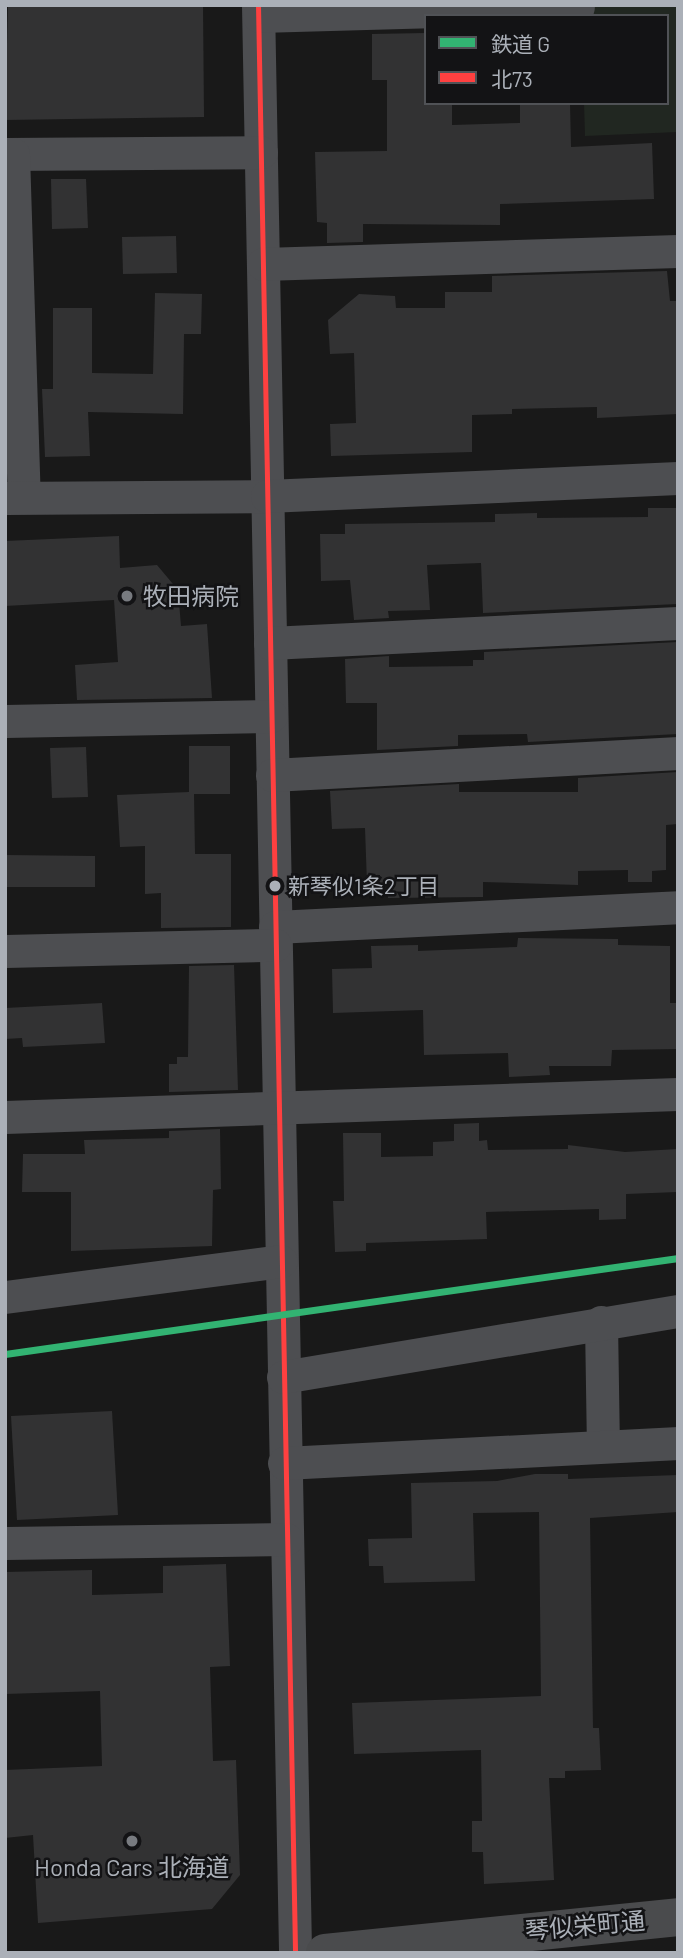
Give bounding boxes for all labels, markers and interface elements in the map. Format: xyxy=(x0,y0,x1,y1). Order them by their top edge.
legend xyxy=(424,14,669,105)
text: 鉄道 G xyxy=(491,31,550,56)
text: 北73 xyxy=(491,66,533,91)
place label: 牧田病院 xyxy=(143,582,239,610)
marker: 牧田病院 xyxy=(117,586,137,606)
place label: 新琴似1条2丁目 xyxy=(288,873,439,899)
marker: 新琴似1条2丁目 xyxy=(268,879,282,893)
marker: Honda Cars 北海道 xyxy=(124,1833,140,1849)
place label: Honda Cars 北海道 xyxy=(34,1853,230,1881)
street label: 琴似栄町通 xyxy=(524,1905,646,1945)

